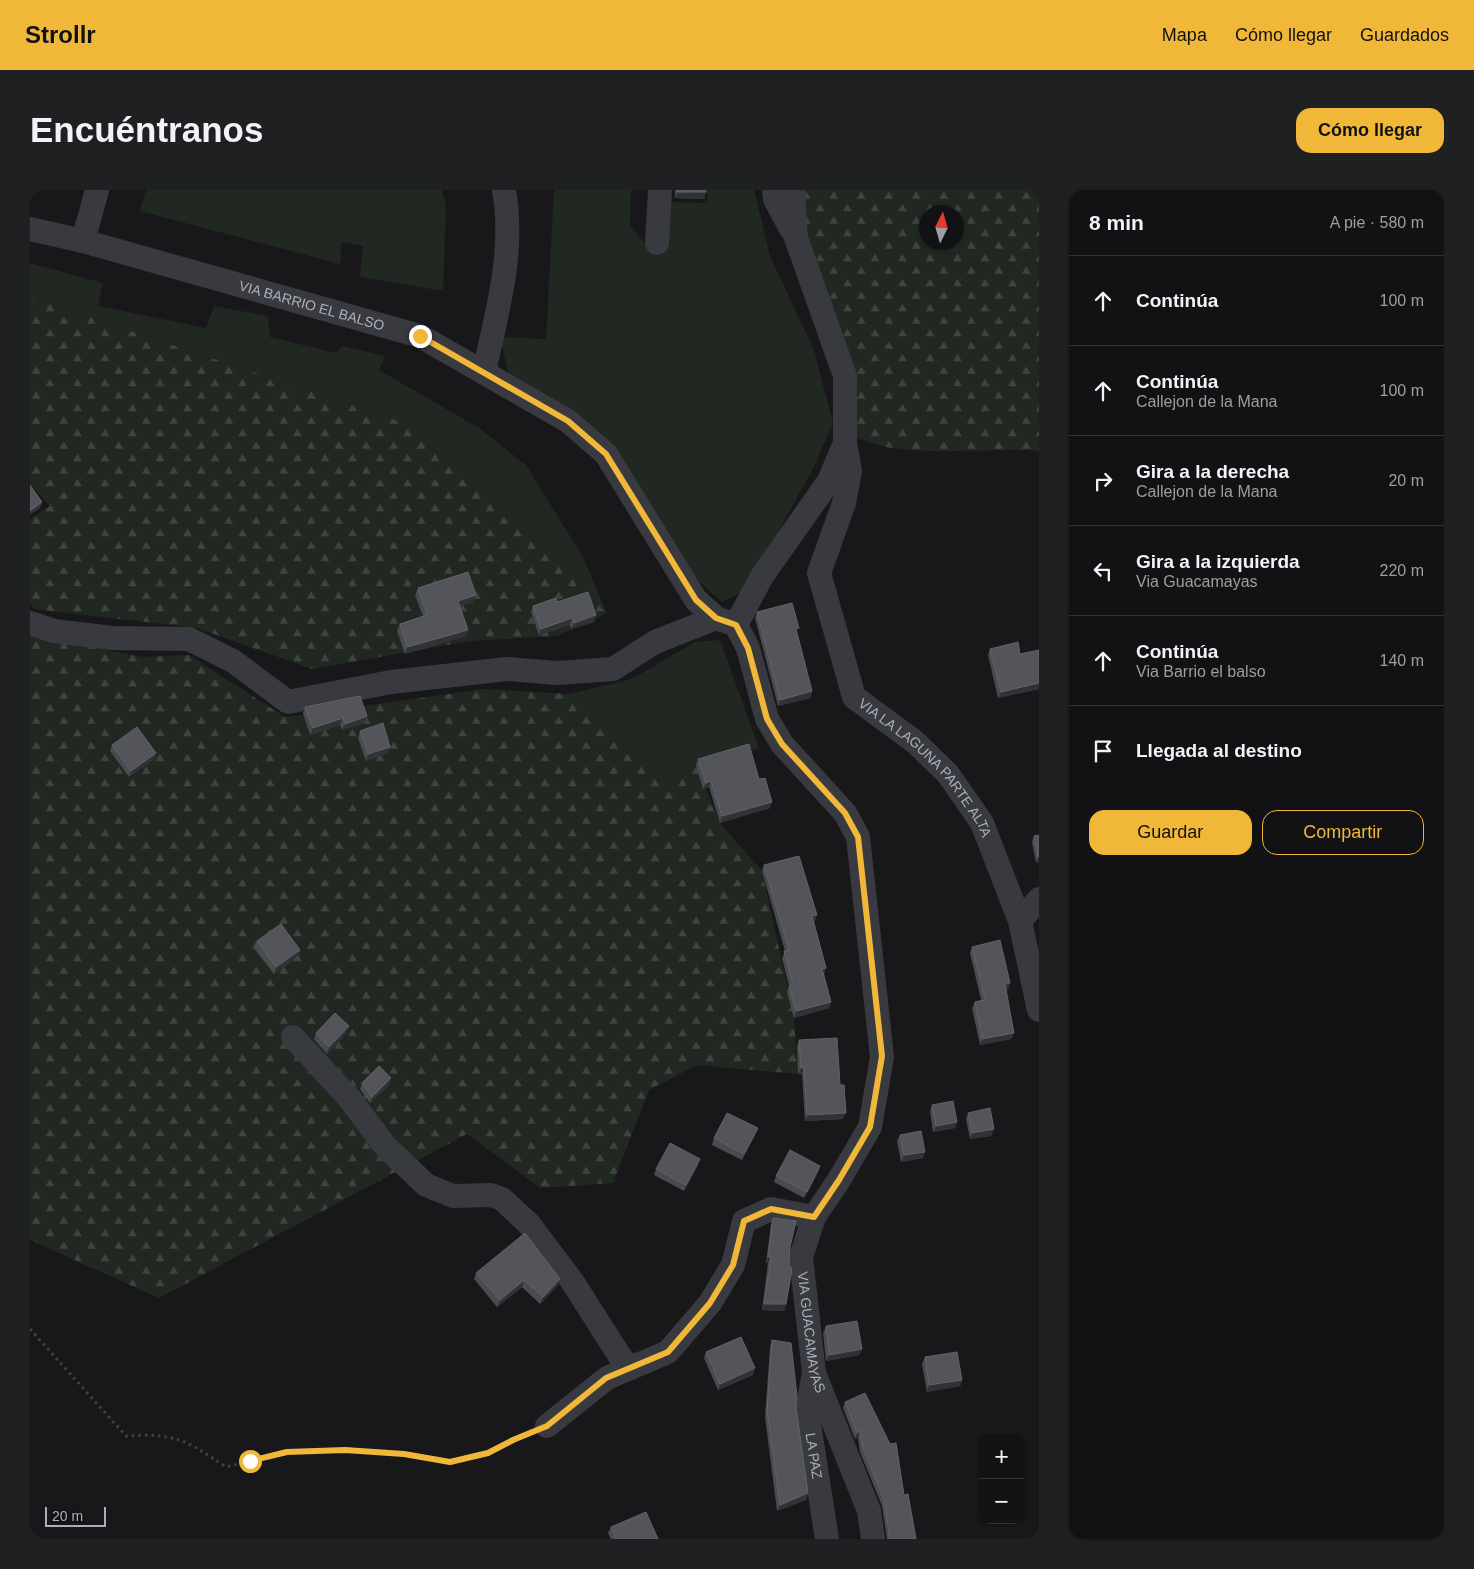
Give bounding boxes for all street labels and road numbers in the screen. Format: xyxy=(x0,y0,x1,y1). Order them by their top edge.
street label: VIA BARRIO EL BALSO xyxy=(237,277,386,334)
street label: VIA LA LAGUNA PARTE ALTA xyxy=(855,695,995,840)
street label: VIA GUACAMAYAS xyxy=(795,1271,829,1395)
street label: LA PAZ xyxy=(803,1432,826,1480)

